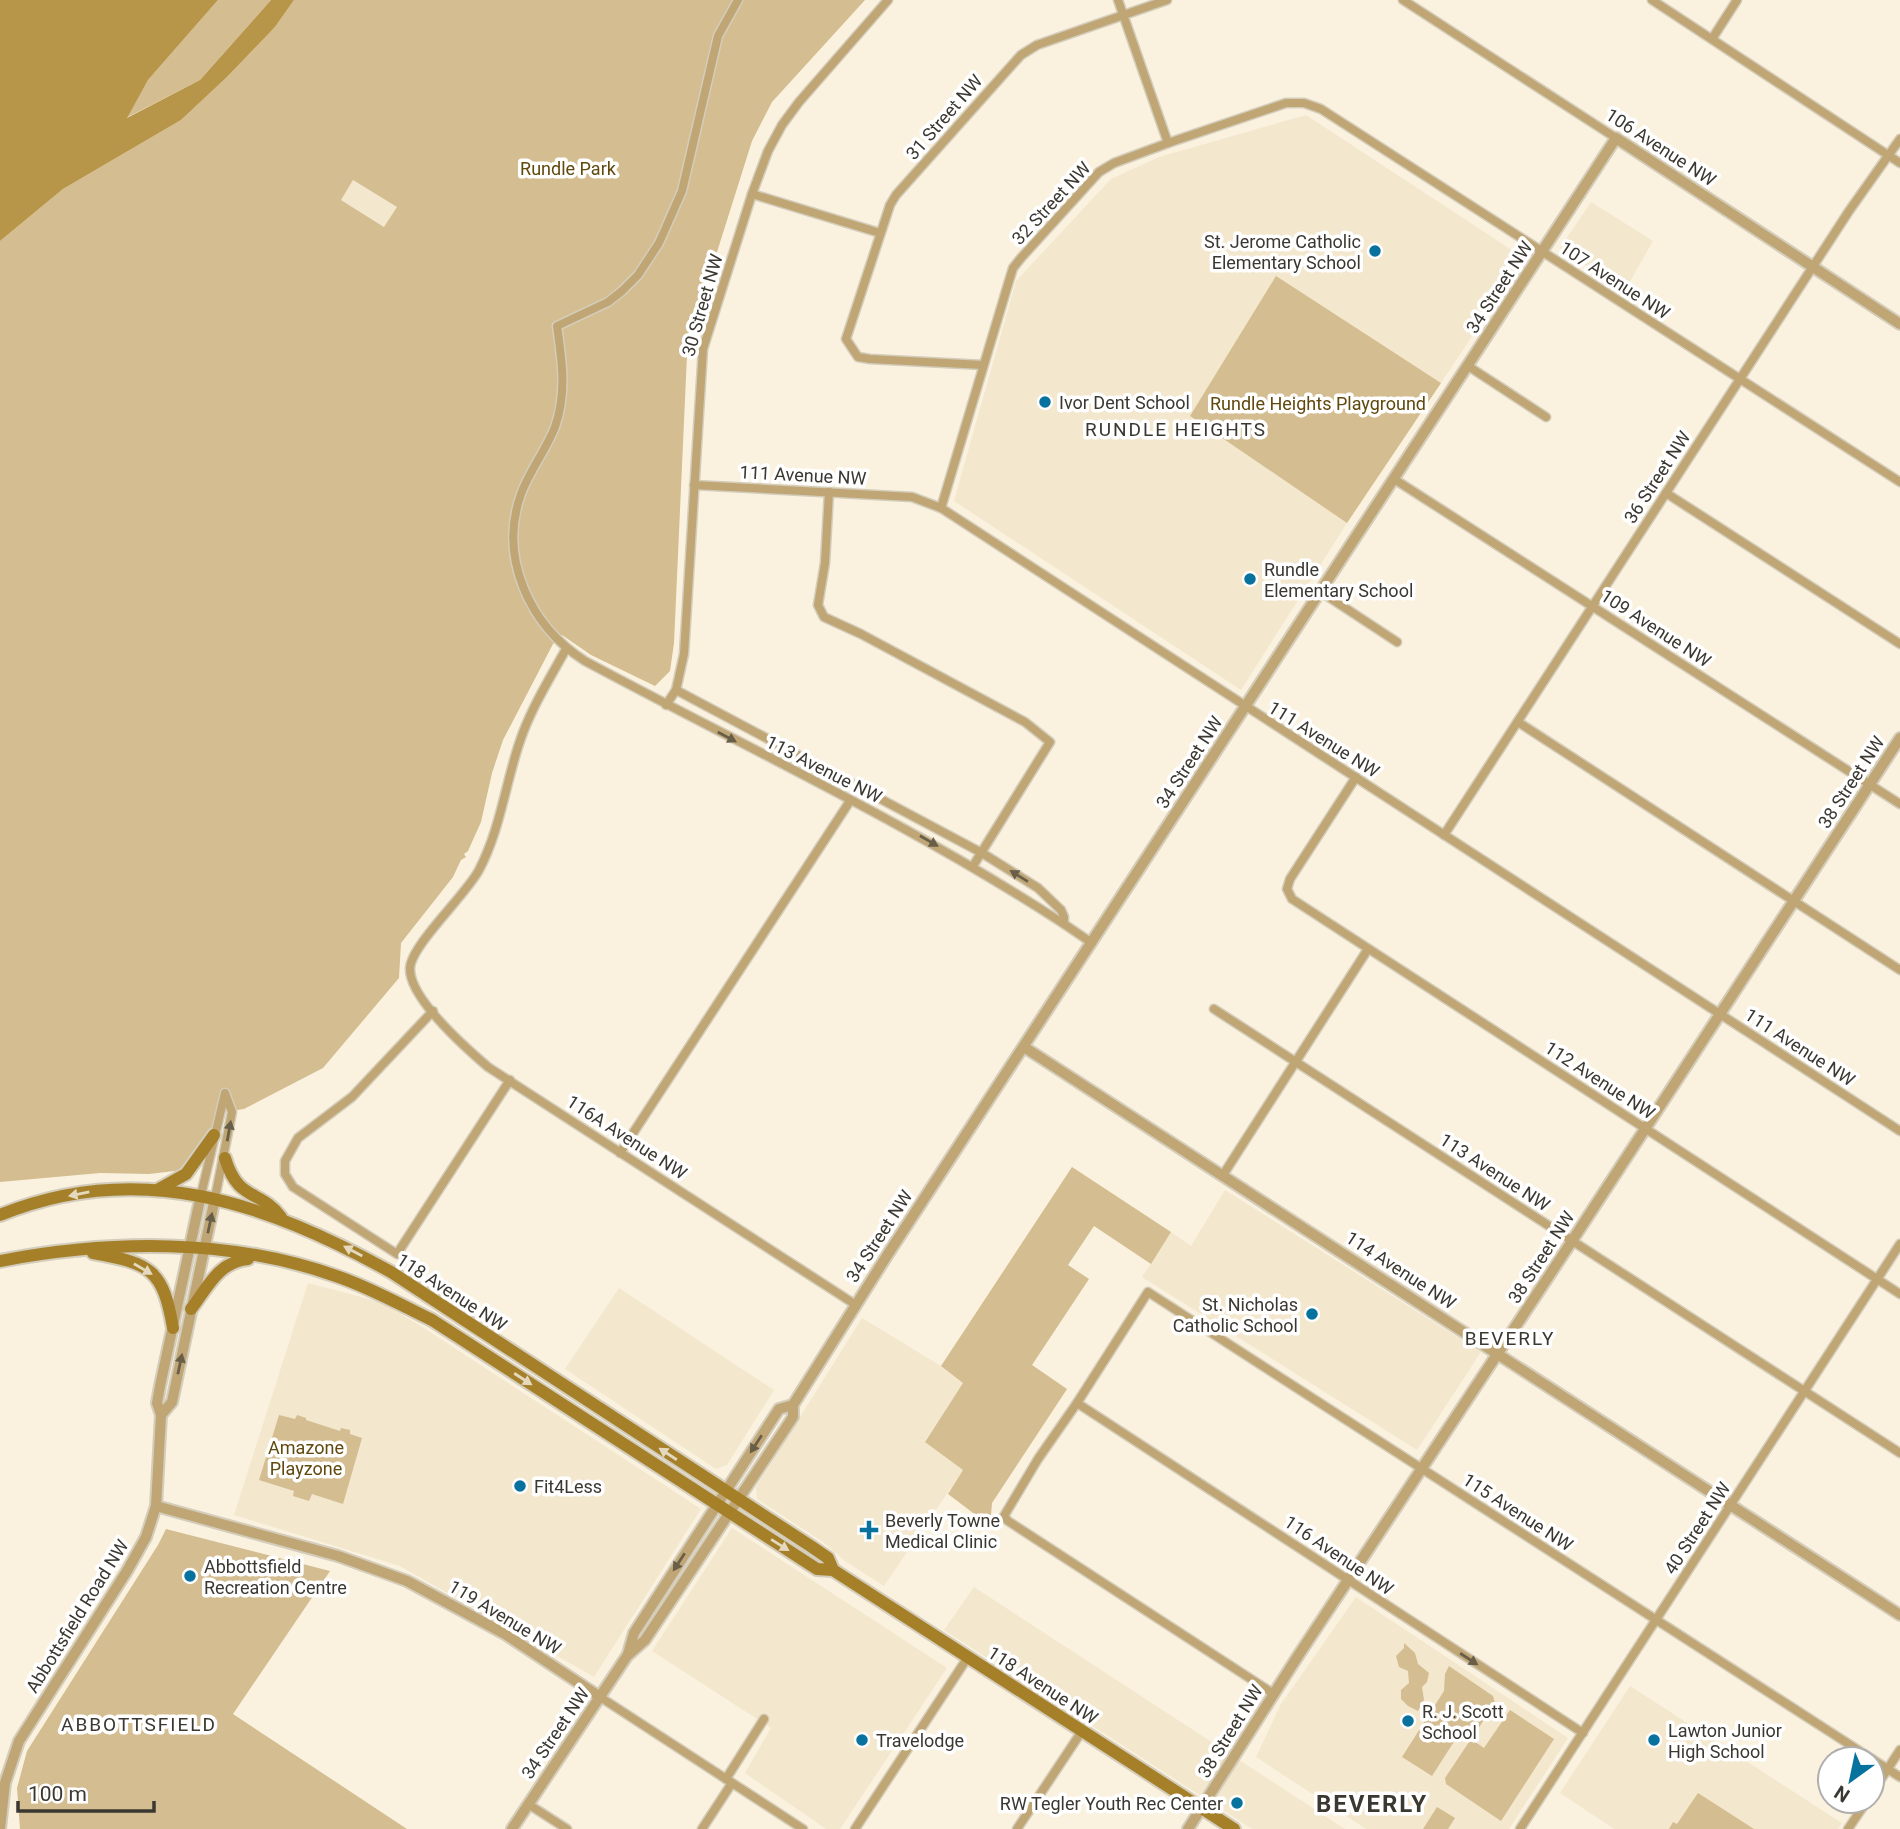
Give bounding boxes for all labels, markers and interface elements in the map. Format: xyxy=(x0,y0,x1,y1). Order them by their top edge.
street label: 31 Street NW xyxy=(901,70,987,164)
street label: 106 Avenue NW xyxy=(1602,104,1720,190)
street label: 32 Street NW xyxy=(1007,157,1095,249)
park label: Rundle Park xyxy=(520,158,617,179)
place label: St. Jerome Catholic Elementary School xyxy=(1204,231,1361,273)
street label: 34 Street NW xyxy=(1461,237,1537,337)
street label: 107 Avenue NW xyxy=(1556,237,1674,323)
marker: St. Jerome Catholic Elementary School xyxy=(1367,243,1383,259)
street label: 30 Street NW xyxy=(677,251,727,359)
place label: Ivor Dent School xyxy=(1059,392,1190,413)
park label: Rundle Heights Playground xyxy=(1210,393,1426,414)
marker: Ivor Dent School xyxy=(1037,394,1053,410)
district label: RUNDLE HEIGHTS xyxy=(1085,418,1267,441)
street label: 36 Street NW xyxy=(1619,427,1695,527)
street label: 111 Avenue NW xyxy=(739,461,867,489)
place label: Rundle Elementary School xyxy=(1264,559,1413,601)
marker: Rundle Elementary School xyxy=(1242,571,1258,587)
street label: 109 Avenue NW xyxy=(1597,585,1715,671)
street label: 111 Avenue NW xyxy=(1265,696,1383,782)
street label: 34 Street NW xyxy=(1151,712,1227,812)
one-way arrow xyxy=(717,730,737,742)
street label: 113 Avenue NW xyxy=(763,731,885,807)
street label: 38 Street NW xyxy=(1813,732,1889,832)
one-way arrow xyxy=(919,835,938,847)
one-way arrow xyxy=(1009,869,1028,882)
street label: 111 Avenue NW xyxy=(1741,1004,1859,1090)
street label: 112 Avenue NW xyxy=(1541,1037,1659,1123)
street label: 116A Avenue NW xyxy=(563,1090,691,1184)
one-way arrow xyxy=(224,1120,235,1142)
street label: 113 Avenue NW xyxy=(1436,1129,1554,1215)
street label: 34 Street NW xyxy=(841,1186,917,1286)
one-way arrow xyxy=(68,1188,90,1199)
street label: 38 Street NW xyxy=(1503,1207,1579,1307)
one-way arrow xyxy=(205,1212,216,1234)
street label: 114 Avenue NW xyxy=(1342,1227,1460,1313)
one-way arrow xyxy=(343,1246,363,1258)
street label: 118 Avenue NW xyxy=(393,1249,511,1335)
one-way arrow xyxy=(134,1263,153,1275)
place label: St. Nicholas Catholic School xyxy=(1173,1294,1298,1336)
marker: St. Nicholas Catholic School xyxy=(1304,1306,1320,1322)
district label: BEVERLY xyxy=(1465,1327,1555,1350)
one-way arrow xyxy=(174,1353,185,1375)
one-way arrow xyxy=(513,1373,533,1386)
one-way arrow xyxy=(750,1434,763,1454)
park label: Amazone Playzone xyxy=(268,1437,344,1479)
one-way arrow xyxy=(659,1447,678,1460)
street label: 115 Avenue NW xyxy=(1459,1469,1577,1555)
place label: Fit4Less xyxy=(534,1476,602,1497)
marker: Fit4Less xyxy=(512,1478,528,1494)
street label: 40 Street NW xyxy=(1659,1478,1735,1578)
place label: Beverly Towne Medical Clinic xyxy=(885,1510,1000,1552)
street label: 116 Avenue NW xyxy=(1281,1511,1398,1599)
marker: Beverly Towne Medical Clinic xyxy=(859,1520,879,1540)
street label: Abbottsfield Road NW xyxy=(21,1536,133,1696)
one-way arrow xyxy=(770,1539,790,1552)
one-way arrow xyxy=(672,1553,686,1571)
place label: Abbottsfield Recreation Centre xyxy=(204,1556,347,1598)
marker: Abbottsfield Recreation Centre xyxy=(182,1568,198,1584)
street label: 119 Avenue NW xyxy=(445,1575,565,1659)
street label: 118 Avenue NW xyxy=(984,1642,1102,1728)
one-way arrow xyxy=(1459,1652,1479,1665)
street label: 38 Street NW xyxy=(1193,1681,1267,1781)
street label: 34 Street NW xyxy=(517,1683,593,1783)
place label: R. J. Scott School xyxy=(1422,1701,1504,1743)
district label: ABBOTTSFIELD xyxy=(61,1713,217,1736)
marker: R. J. Scott School xyxy=(1400,1713,1416,1729)
place label: Lawton Junior High School xyxy=(1668,1720,1782,1762)
place label: Travelodge xyxy=(876,1730,964,1751)
marker: Travelodge xyxy=(854,1732,870,1748)
marker: Lawton Junior High School xyxy=(1646,1732,1662,1748)
north arrow xyxy=(1816,1745,1886,1815)
scale bar xyxy=(18,1770,154,1814)
text: N xyxy=(1830,1781,1854,1807)
text: 100 m xyxy=(28,1782,87,1806)
district label: BEVERLY xyxy=(1316,1790,1428,1818)
place label: RW Tegler Youth Rec Center xyxy=(1000,1793,1223,1814)
marker: RW Tegler Youth Rec Center xyxy=(1229,1795,1245,1811)

